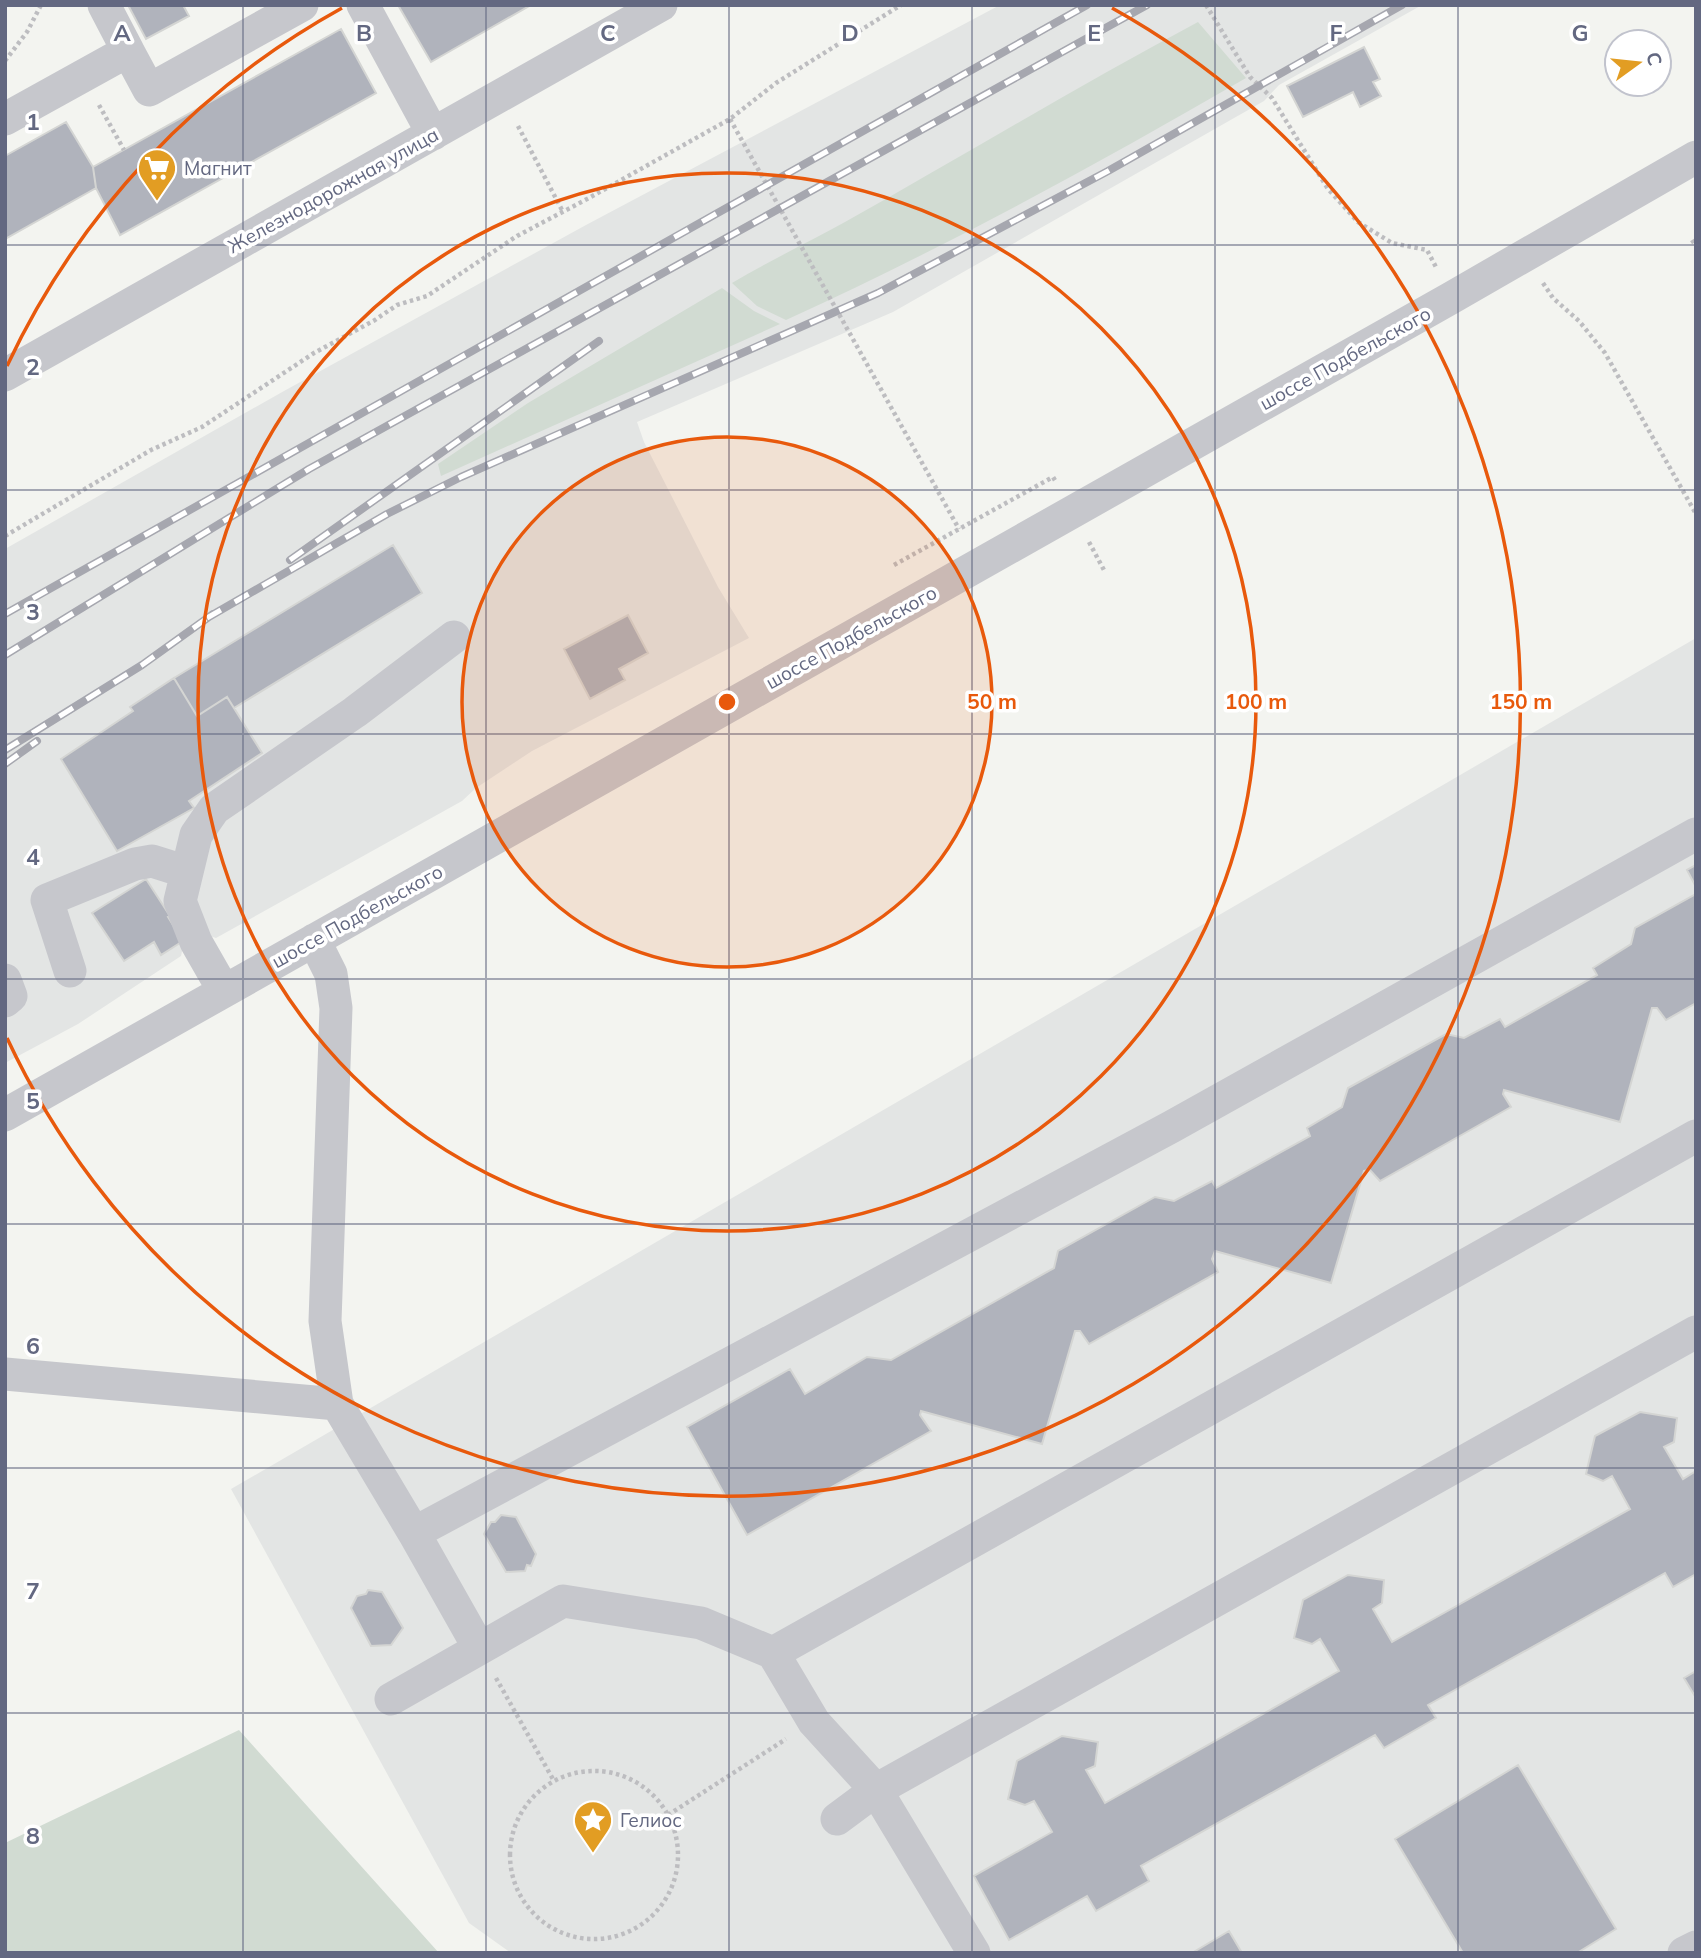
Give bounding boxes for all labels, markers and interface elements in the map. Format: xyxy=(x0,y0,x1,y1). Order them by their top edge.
text: A xyxy=(113,18,131,47)
text: B xyxy=(356,18,372,47)
text: C xyxy=(600,18,616,47)
text: D xyxy=(841,18,859,47)
text: E xyxy=(1087,18,1101,47)
text: F xyxy=(1329,18,1343,47)
text: G xyxy=(1571,18,1589,47)
north arrow xyxy=(1603,28,1673,98)
text: С xyxy=(1641,49,1668,68)
text: 1 xyxy=(26,107,40,136)
street label: Железнодорожная улица xyxy=(223,122,443,258)
supermarket icon: Магнит xyxy=(136,147,178,202)
place label: Магнит xyxy=(184,156,252,180)
street label: шоссе Подбельского xyxy=(1255,301,1435,415)
text: 2 xyxy=(26,352,40,381)
street label: шоссе Подбельского xyxy=(761,580,941,694)
text: 3 xyxy=(26,597,40,626)
text: 50 m xyxy=(967,688,1017,714)
text: 100 m xyxy=(1225,688,1287,714)
text: 150 m xyxy=(1490,688,1552,714)
centre of rings xyxy=(715,690,739,714)
text: 4 xyxy=(26,842,40,871)
street label: шоссе Подбельского xyxy=(267,859,447,973)
text: 5 xyxy=(26,1086,40,1115)
text: 6 xyxy=(26,1331,40,1360)
text: 7 xyxy=(26,1576,40,1605)
place icon: Гелиос xyxy=(572,1799,614,1854)
place label: Гелиос xyxy=(620,1808,682,1832)
text: 8 xyxy=(26,1821,40,1850)

